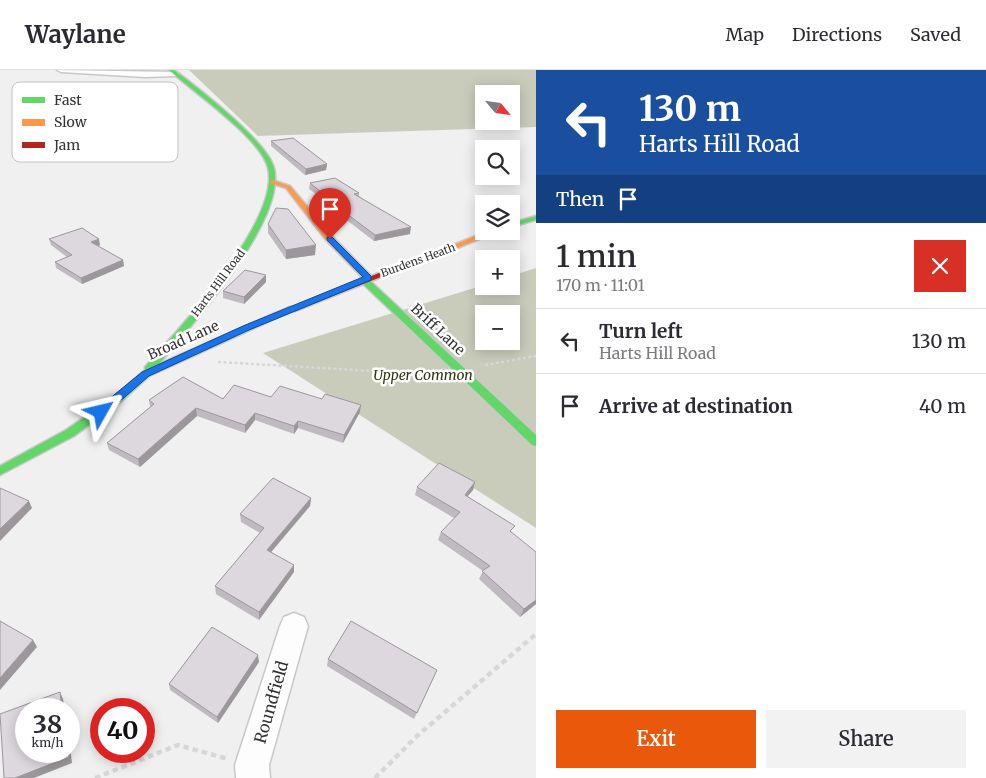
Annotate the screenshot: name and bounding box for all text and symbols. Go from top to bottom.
text: Waylane [25,19,126,50]
text: Map [726,23,764,46]
text: Directions [792,23,882,46]
text: Saved [910,23,961,46]
legend [12,82,178,162]
north arrow [475,85,520,130]
map controls [475,85,520,350]
text: 130 m [639,87,741,131]
icon: left [556,90,621,155]
text: Fast [54,91,82,109]
text: Slow [54,113,87,131]
text: Harts Hill Road [639,130,800,158]
text: Jam [53,136,80,154]
button: search [475,140,520,185]
icon: arrive [614,185,642,213]
text: Then [556,187,604,211]
pin [309,188,351,239]
icon: arrive [316,195,344,223]
button: layers [475,195,520,240]
text: 1 min [556,237,637,275]
street label: Burdens Heath [379,240,458,280]
button: close [914,240,966,292]
street label: Harts Hill Road [188,246,248,319]
button: + [475,250,520,295]
text: 170 m · 11:01 [556,275,645,295]
street label: Briff Lane [407,299,469,359]
button: − [475,305,520,350]
street label: Broad Lane [145,316,221,364]
text: Turn left [599,319,683,343]
icon: left [556,327,584,355]
text: 130 m [912,329,966,353]
text: Harts Hill Road [599,343,716,363]
park label: Upper Common [373,366,473,384]
position arrow [74,385,126,437]
icon: arrive [556,392,584,420]
text: Arrive at destination [599,394,793,418]
text: 40 m [919,394,966,418]
street label: Roundfield [250,658,292,746]
speed limit sign: 40 [90,698,155,763]
text: 38 [33,708,62,740]
button: Exit [556,710,756,768]
button: Share [766,710,966,768]
text: km/h [32,735,63,750]

